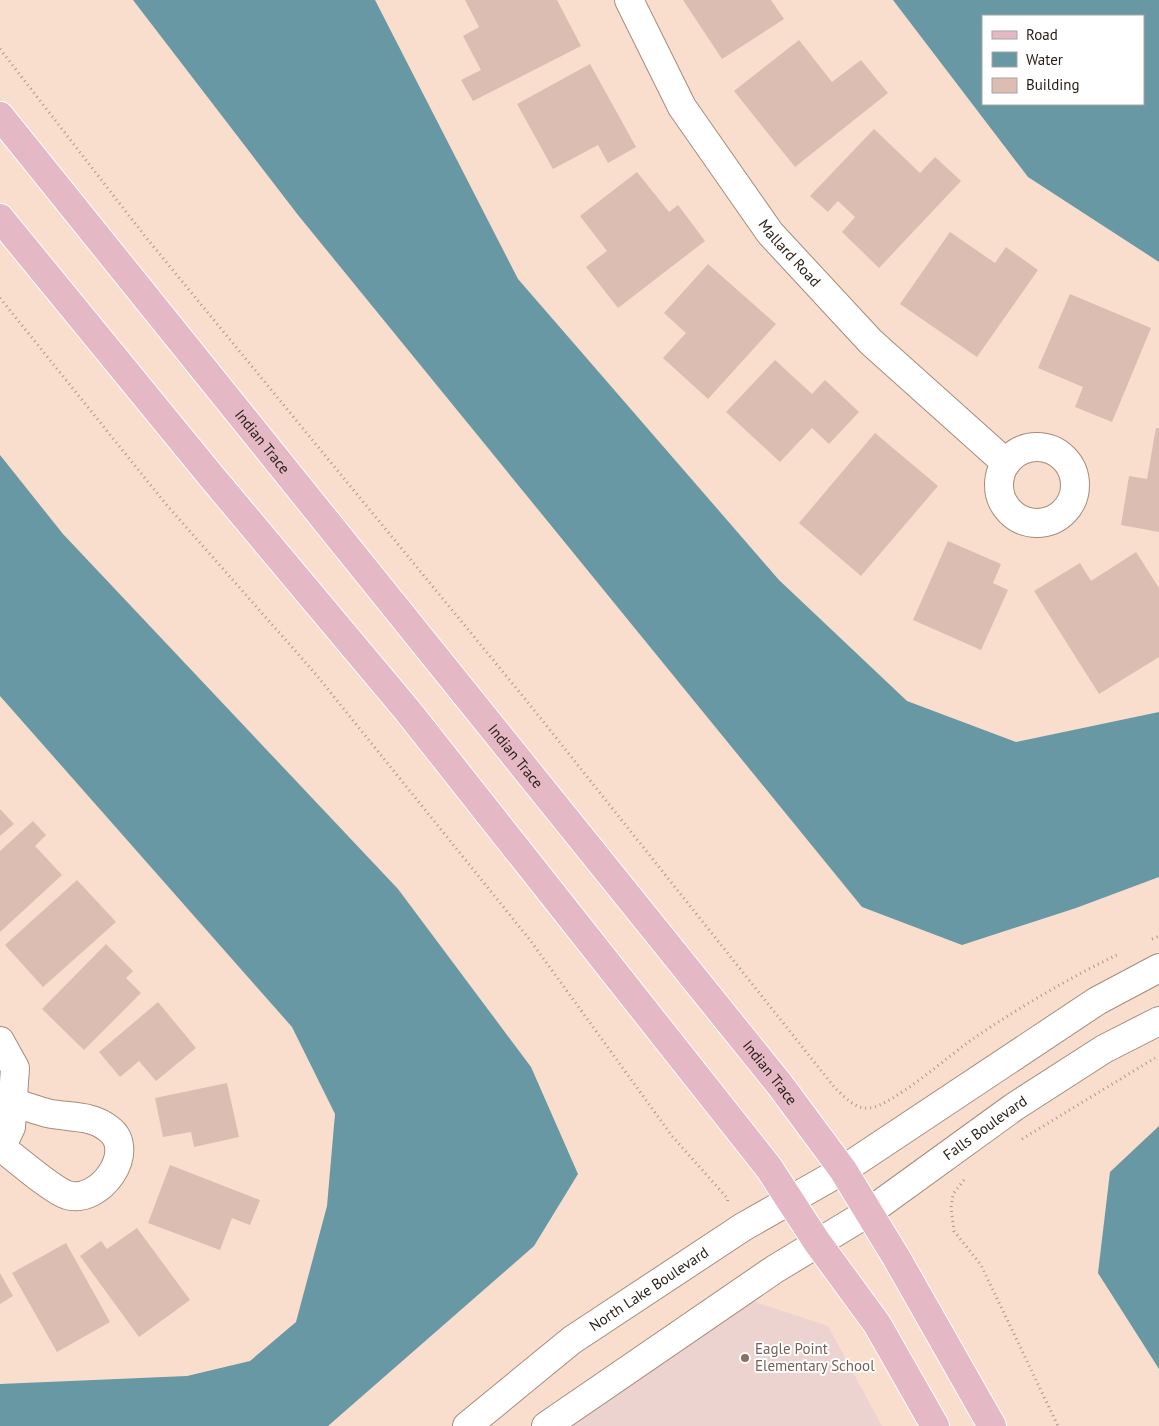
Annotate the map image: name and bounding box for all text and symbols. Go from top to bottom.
legend [982,15,1144,105]
text: Road [1026,25,1058,44]
text: Water [1026,50,1063,69]
text: Building [1026,75,1080,94]
street label: Mallard Road [754,215,825,291]
street label: Indian Trace [231,405,294,477]
street label: Indian Trace [484,720,547,792]
street label: Indian Trace [739,1036,802,1109]
street label: Falls Boulevard [939,1091,1030,1164]
street label: North Lake Boulevard [585,1242,712,1335]
place label: Eagle Point Elementary School [755,1339,875,1375]
marker: Eagle Point Elementary School [739,1352,751,1364]

